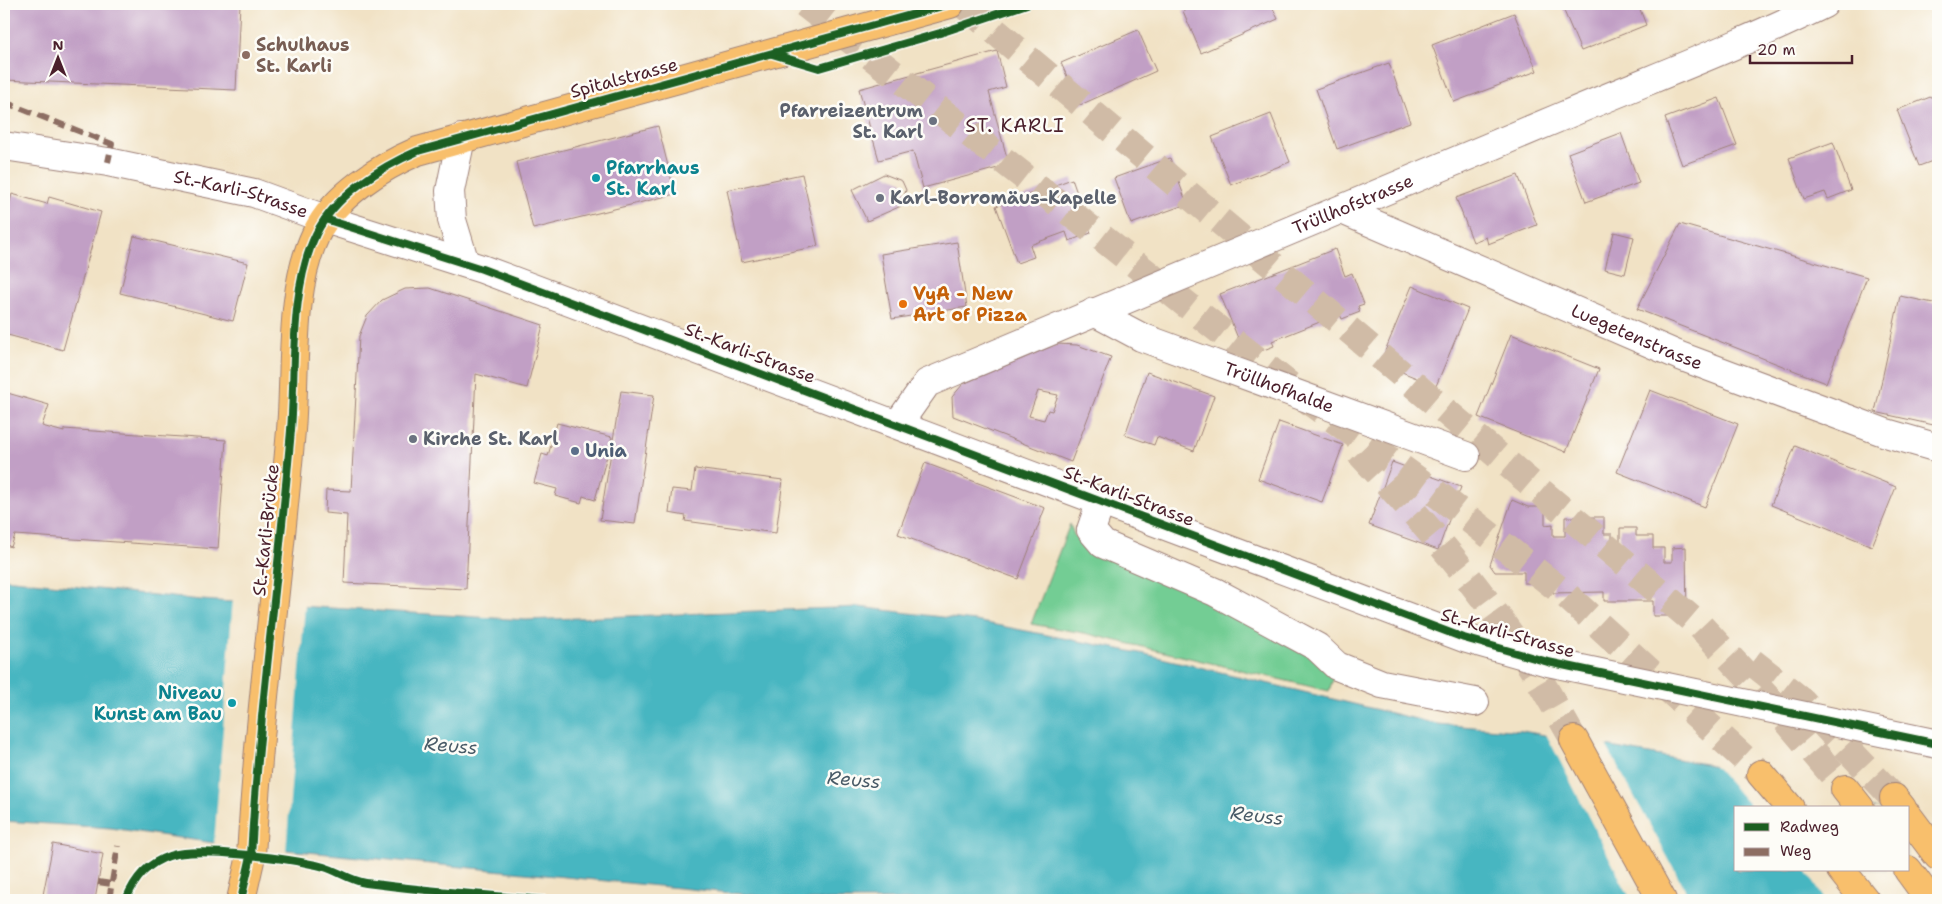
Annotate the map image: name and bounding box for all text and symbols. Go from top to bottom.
north arrow [32,32,82,82]
scale bar [1750,32,1852,64]
place label: Schulhaus St. Karli [256,33,350,78]
text: N [52,36,64,54]
text: 20 m [1757,40,1796,60]
marker: Schulhaus St. Karli [240,49,252,61]
street label: Spitalstrasse [568,52,680,104]
place label: Pfarreizentrum St. Karl [779,99,924,144]
district label: ST. KARLI [965,113,1065,138]
marker: Pfarreizentrum St. Karl [927,115,939,127]
place label: Pfarrhaus St. Karl [606,156,699,201]
street label: St.-Karli-Strasse [172,164,311,224]
street label: Trüllhofstrasse [1289,169,1417,240]
marker: Pfarrhaus St. Karl [590,172,602,184]
place label: Karl-Borromäus-Kapelle [890,186,1117,210]
marker: Karl-Borromäus-Kapelle [874,192,886,204]
place label: VyA - New Art of Pizza [913,282,1028,327]
marker: VyA - New Art of Pizza [897,298,909,310]
street label: Luegetenstrasse [1567,298,1706,375]
street label: St.-Karli-Strasse [681,317,819,389]
street label: Trüllhofhalde [1220,356,1337,419]
place label: Kirche St. Karl [423,427,559,451]
marker: Kirche St. Karl [407,433,419,445]
place label: Unia [585,439,628,463]
marker: Unia [569,445,581,457]
street label: St.-Karli-Strasse [1060,460,1198,532]
street label: St.-Karli-Brücke [247,463,285,597]
street label: St.-Karli-Strasse [1438,602,1578,664]
place label: Niveau Kunst am Bau [94,681,222,726]
marker: Niveau Kunst am Bau [226,697,238,709]
water label: Reuss [423,731,479,760]
water label: Reuss [826,765,882,794]
water label: Reuss [1229,800,1285,831]
legend [1734,806,1910,872]
text: Radweg [1780,817,1839,837]
text: Weg [1780,841,1811,861]

